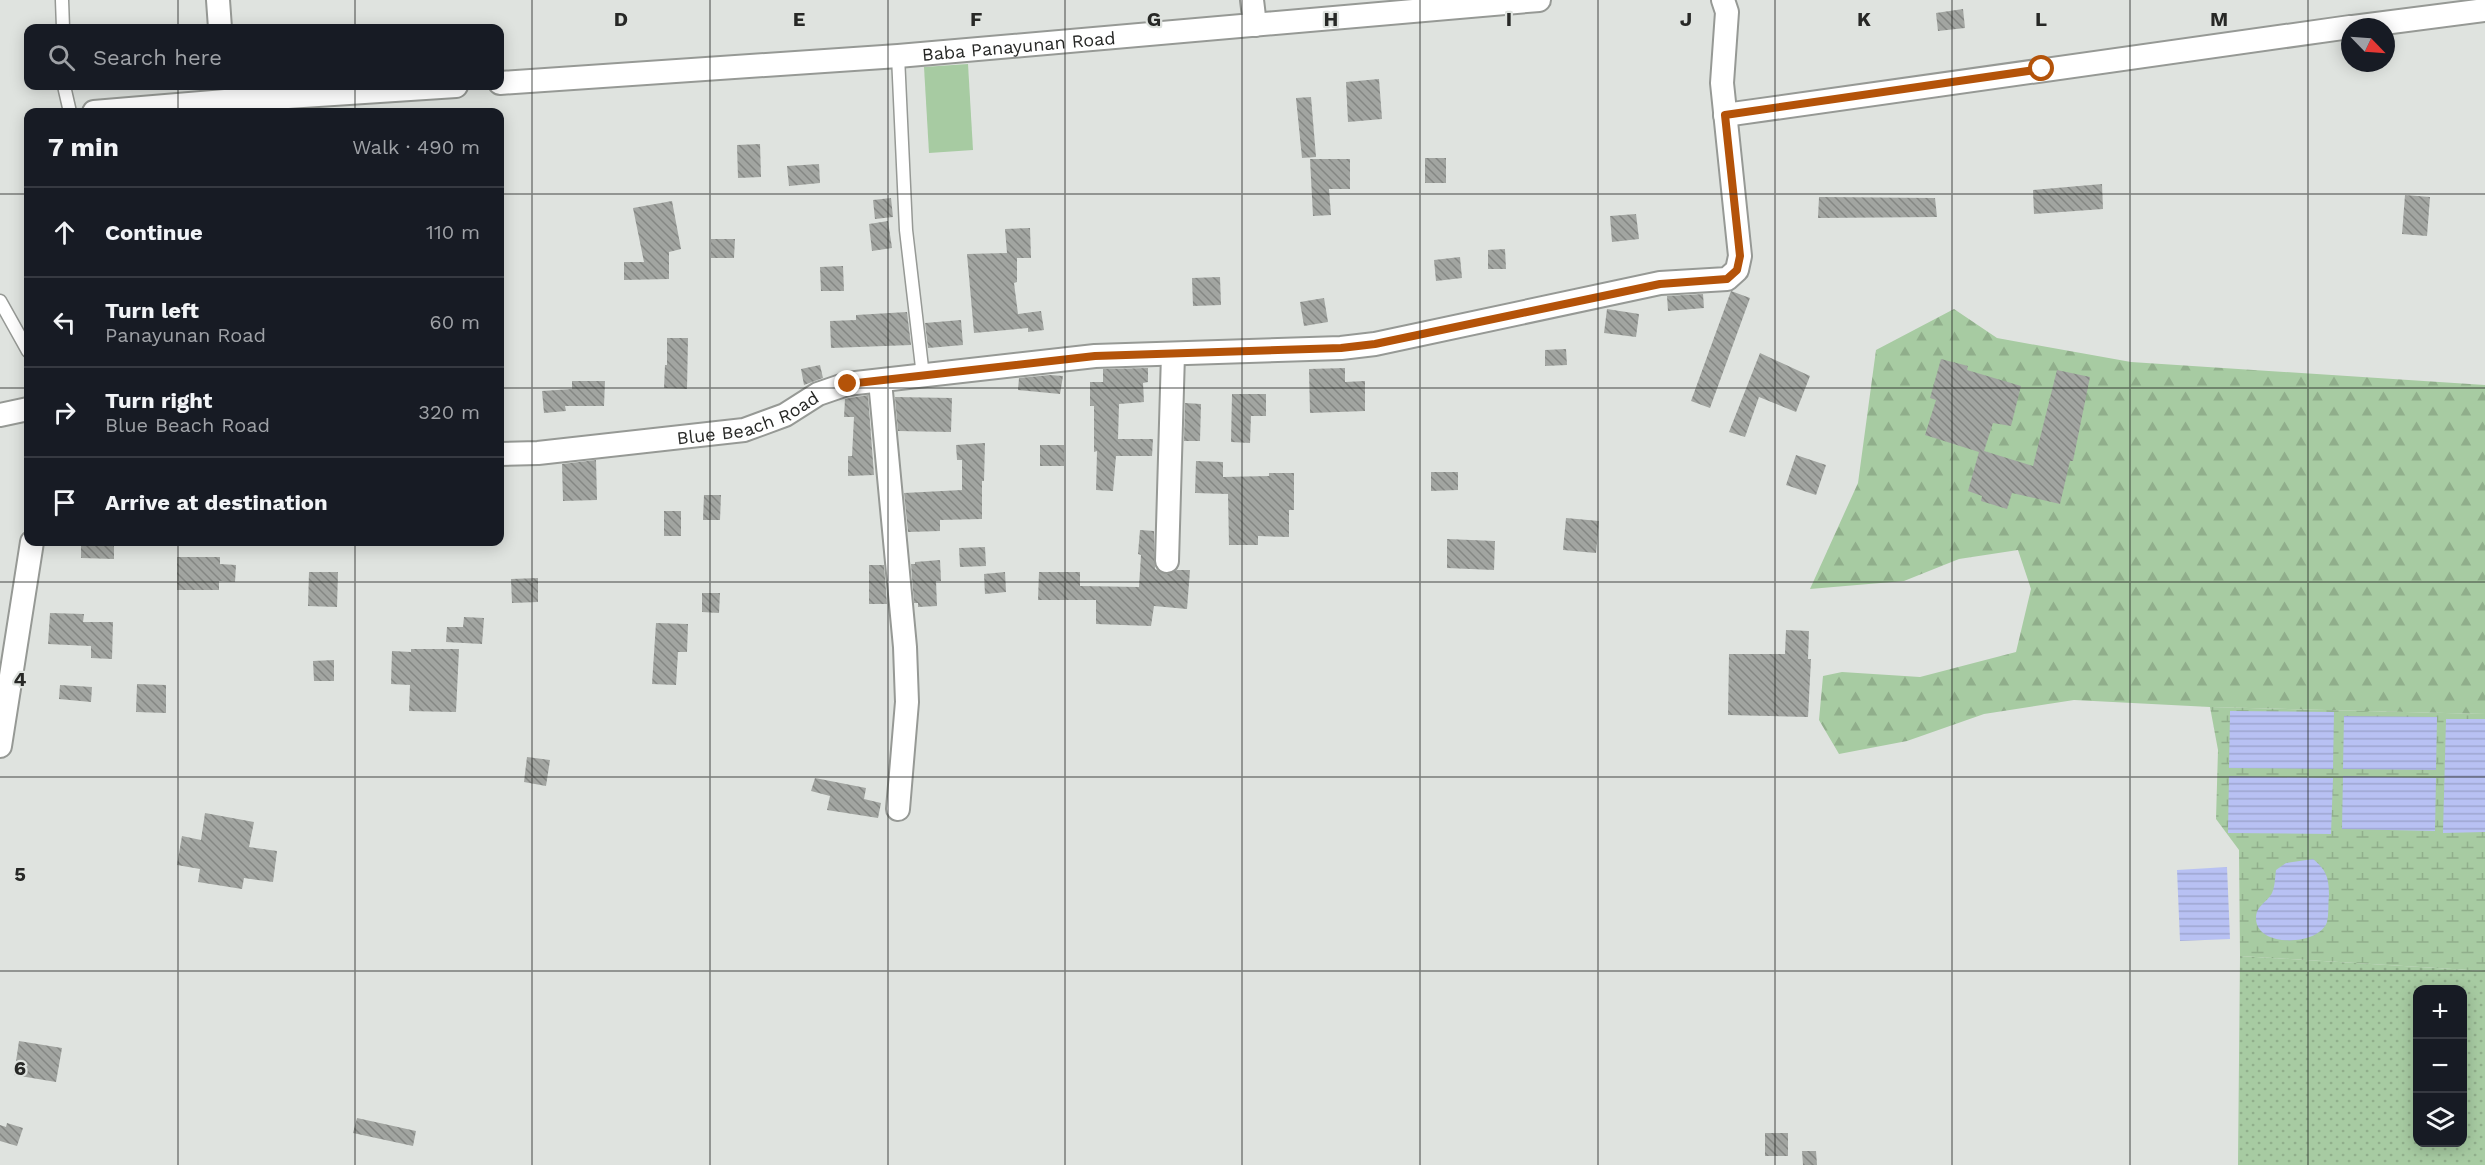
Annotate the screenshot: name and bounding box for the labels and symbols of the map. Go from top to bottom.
text: D [614,7,628,31]
text: E [793,7,805,31]
text: F [970,7,982,31]
text: G [1147,7,1161,31]
text: H [1324,7,1338,31]
text: I [1506,7,1512,31]
text: J [1680,7,1692,31]
text: K [1857,7,1871,31]
text: L [2035,7,2047,31]
text: M [2210,7,2228,31]
north arrow [2341,18,2395,72]
street label: Baba Panayunan Road [921,27,1116,64]
route start [2028,55,2054,81]
route end [834,370,860,396]
street label: Blue Beach Road [676,386,822,448]
text: 4 [14,667,27,691]
text: 5 [14,862,26,886]
text: 6 [14,1056,26,1080]

